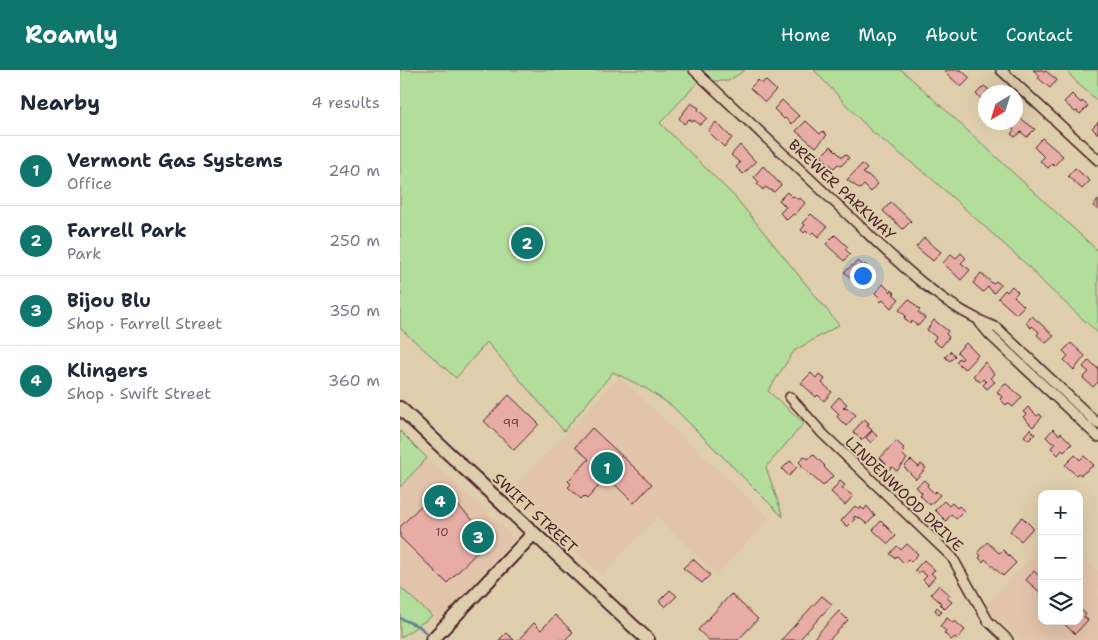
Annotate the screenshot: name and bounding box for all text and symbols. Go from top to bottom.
text: Roamly [25,19,118,51]
text: Home [781,23,830,47]
text: Map [858,23,897,47]
text: About [925,23,978,47]
text: Contact [1006,23,1073,47]
north arrow [978,85,1023,130]
text: Nearby [20,89,100,117]
text: 4 results [311,92,380,113]
street label: BREWER PARKWAY [784,135,900,245]
text: Vermont Gas Systems [67,148,283,173]
text: 1 [32,160,40,181]
text: 240 m [328,160,380,181]
text: Office [67,173,112,194]
text: Farrell Park [67,218,187,243]
pin: 2 [511,224,543,262]
text: 2 [30,230,42,251]
text: 250 m [329,230,380,251]
text: Park [67,243,101,264]
your location [850,263,876,289]
text: Bijou Blu [67,288,151,313]
text: 3 [30,300,42,321]
text: 350 m [329,300,380,321]
text: Shop · Farrell Street [67,313,222,334]
text: Klingers [67,358,148,383]
text: 4 [30,370,42,391]
text: 360 m [328,370,380,391]
text: Shop · Swift Street [67,383,211,404]
house number: 99 [503,415,519,431]
street label: LINDENWOOD DRIVE [841,432,967,556]
pin: 1 [591,449,623,487]
street label: SWIFT STREET [488,469,582,557]
pin: 4 [424,482,456,520]
map controls [1038,490,1083,625]
button: + [1038,490,1083,535]
pin: 3 [462,518,494,556]
house number: 10 [435,524,449,540]
button: − [1038,535,1083,580]
button: layers [1038,580,1083,625]

